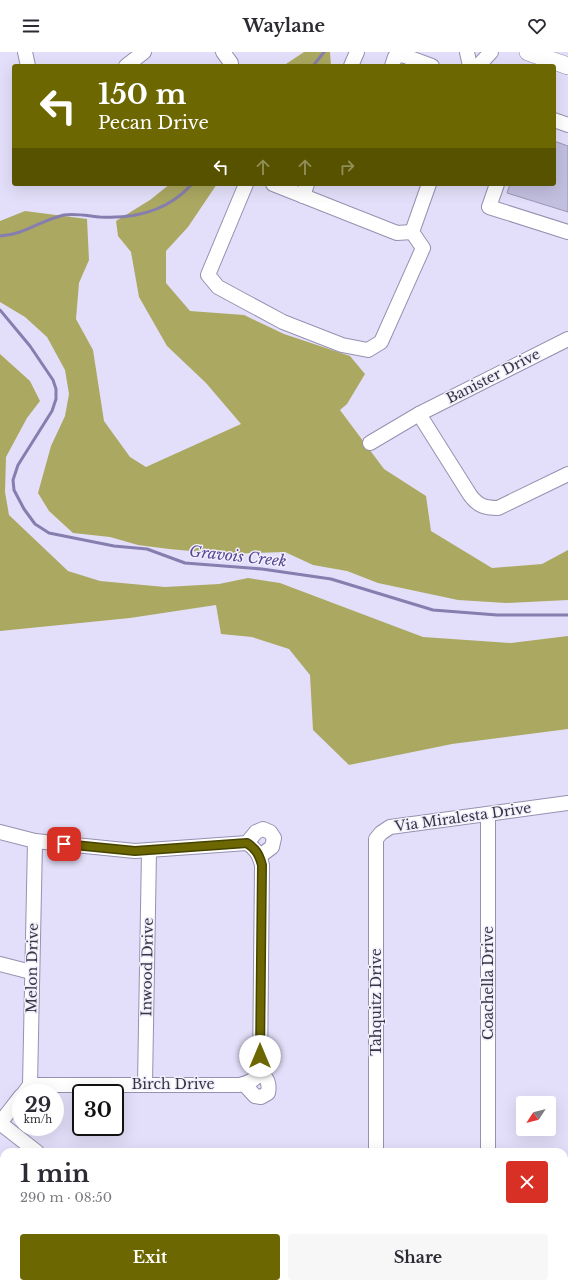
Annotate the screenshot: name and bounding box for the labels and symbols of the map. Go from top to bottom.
street label: Banister Drive [443,345,543,407]
water label: Gravois Creek [188,541,288,571]
street label: Via Miralesta Drive [393,799,532,836]
pin [47,827,81,861]
street label: Inwood Drive [137,918,157,1016]
street label: Melon Drive [22,923,42,1013]
street label: Coachella Drive [479,926,497,1040]
street label: Tahquitz Drive [367,948,385,1056]
position arrow [239,1035,281,1077]
street label: Birch Drive [131,1075,215,1093]
speed limit sign: 30 [72,1084,124,1136]
north arrow [516,1096,556,1136]

